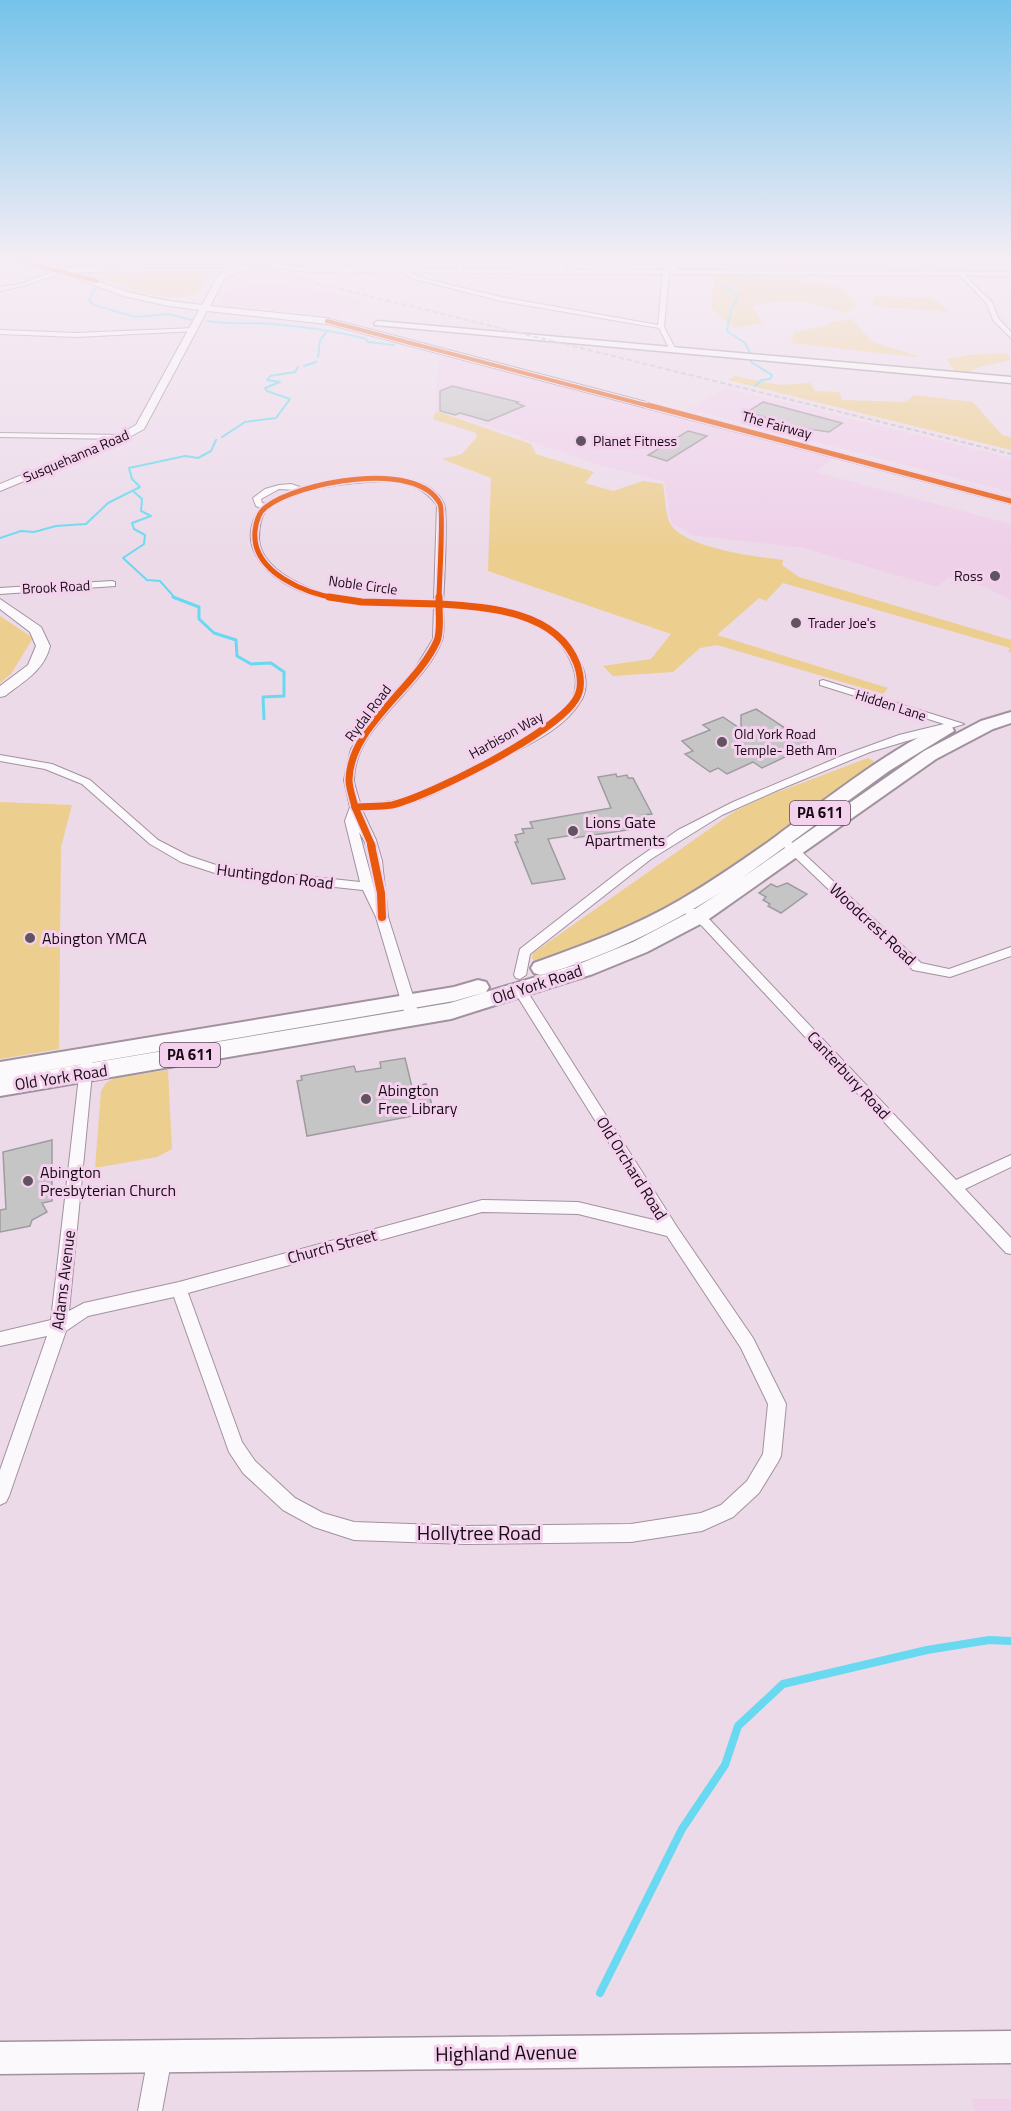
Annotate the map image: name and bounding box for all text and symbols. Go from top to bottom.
street label: The Fairway [740,405,814,444]
street label: Susquehanna Road [20,424,132,487]
place label: Planet Fitness [593,430,677,451]
marker: Planet Fitness [574,434,588,448]
place label: Ross [954,565,983,586]
street label: Noble Circle [327,569,399,600]
marker: Ross [988,569,1002,583]
street label: Brook Road [21,574,91,599]
place label: Trader Joe's [808,612,876,633]
marker: Trader Joe's [789,616,803,630]
street label: Rydal Road [339,680,396,745]
street label: Hidden Lane [853,683,929,726]
street label: Harbison Way [465,705,547,764]
place label: Old York Road Temple- Beth Am [734,723,837,760]
marker: Old York Road Temple- Beth Am [715,735,729,749]
road number: PA 611 [790,801,850,825]
place label: Lions Gate Apartments [585,810,665,852]
marker: Lions Gate Apartments [566,824,580,838]
street label: Huntingdon Road [215,857,335,895]
street label: Woodcrest Road [824,877,922,971]
place label: Abington YMCA [42,926,147,950]
marker: Abington YMCA [23,931,37,945]
street label: Old York Road [489,958,585,1010]
street label: Canterbury Road [802,1026,896,1124]
road number: PA 611 [160,1043,220,1067]
street label: Old York Road [13,1058,109,1096]
place label: Abington Free Library [378,1078,458,1120]
marker: Abington Free Library [359,1092,373,1106]
street label: Old Orchard Road [591,1112,673,1224]
place label: Abington Presbyterian Church [40,1160,176,1202]
marker: Abington Presbyterian Church [21,1174,35,1188]
street label: Church Street [285,1222,380,1269]
street label: Adams Avenue [45,1229,81,1331]
street label: Hollytree Road [417,1517,541,1548]
street label: Highland Avenue [435,2036,577,2069]

